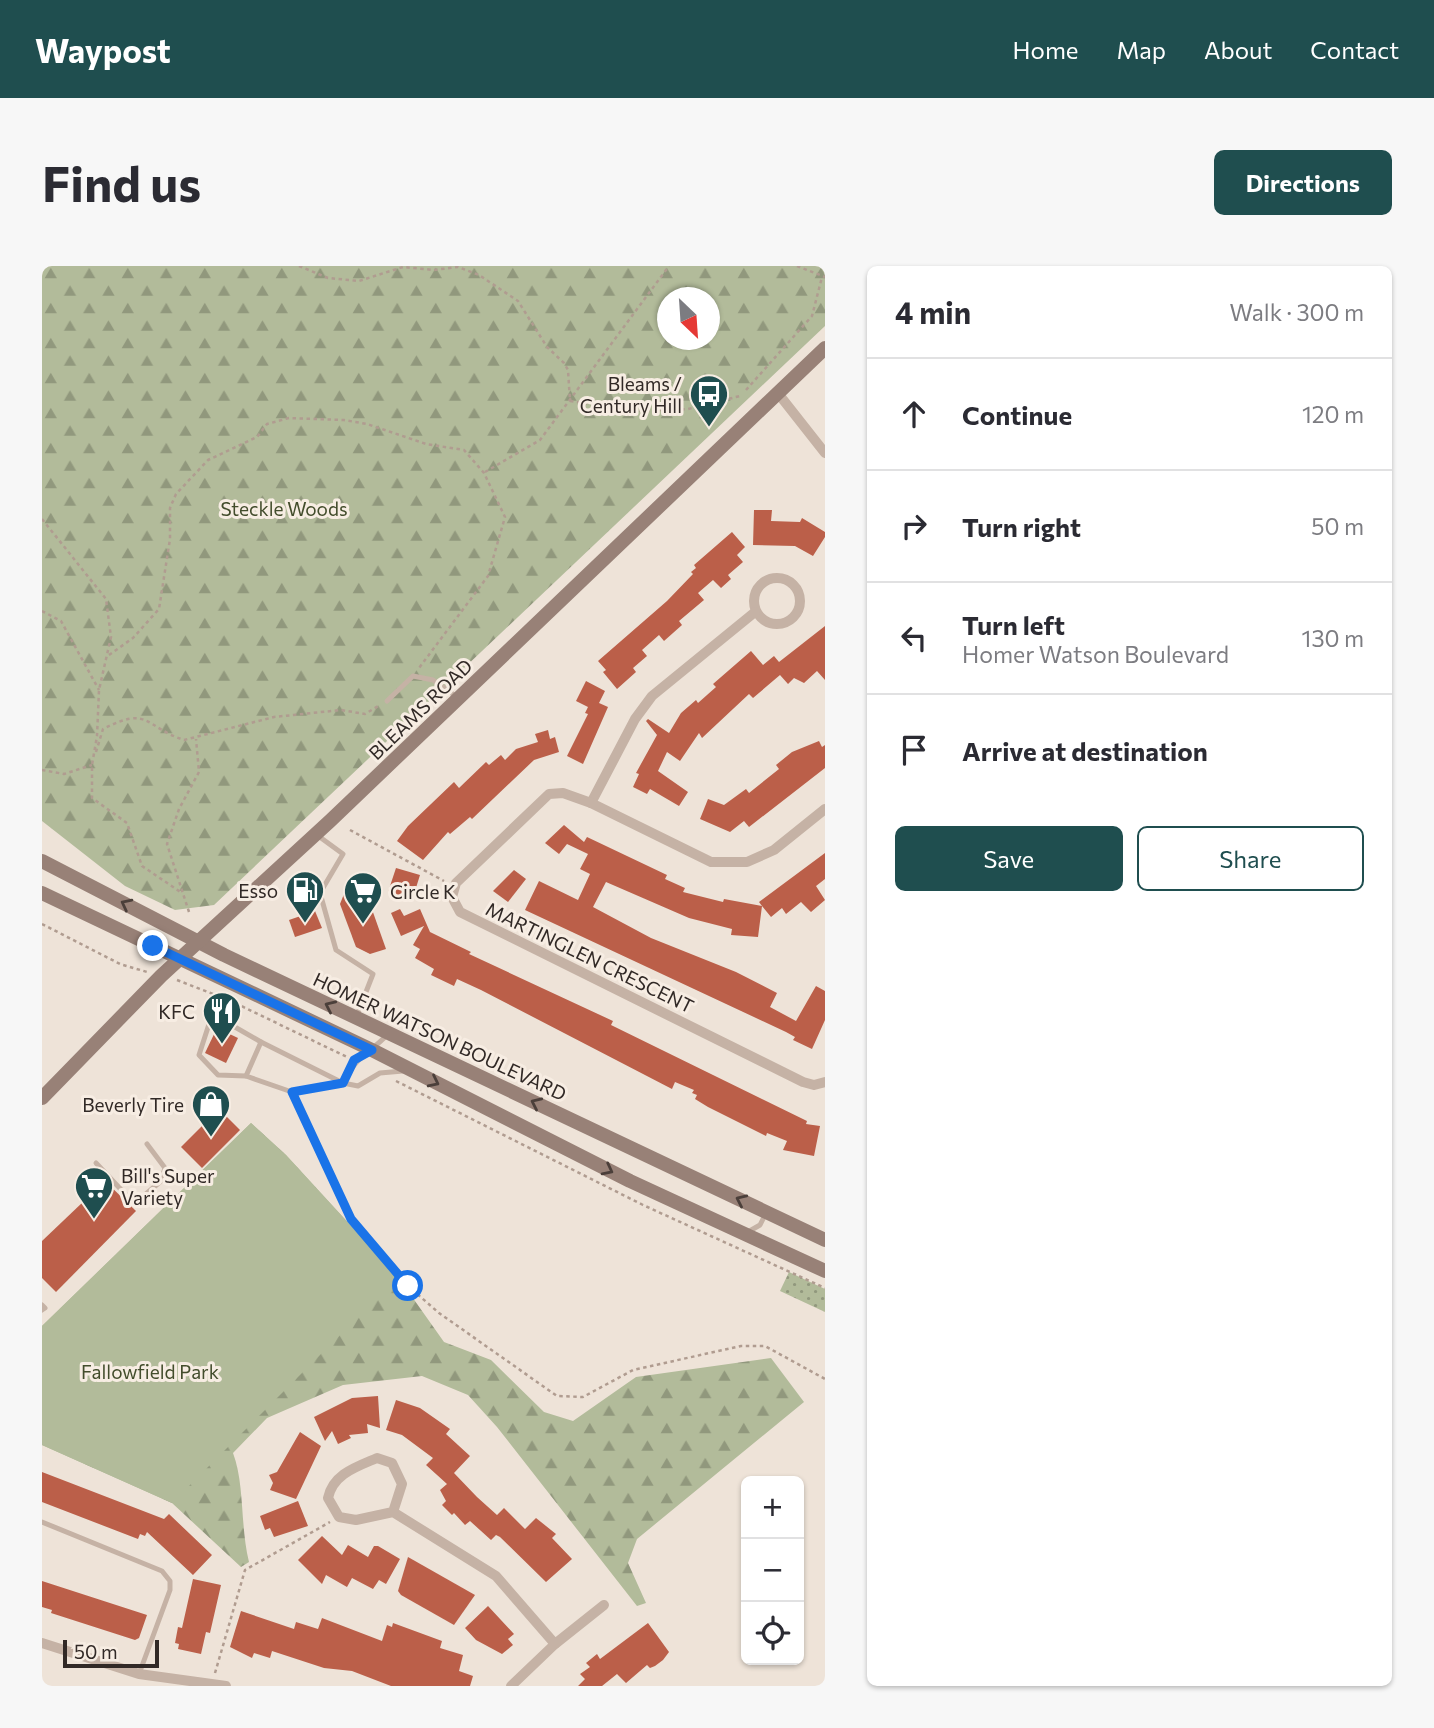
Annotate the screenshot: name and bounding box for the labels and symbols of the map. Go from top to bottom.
north arrow [657,287,720,350]
place label: Bleams / Century Hill [580,372,682,417]
bus stop icon: Bleams / Century Hill [688,373,730,428]
park label: Steckle Woods [220,497,348,520]
street label: BLEAMS ROAD [363,654,477,764]
fuel station icon: Esso [284,869,326,924]
supermarket icon: Circle K [342,870,384,925]
place label: Esso [238,879,278,902]
place label: Circle K [390,880,456,903]
street label: MARTINGLEN CRESCENT [482,897,698,1017]
one-way arrow [121,899,133,913]
route end [137,930,168,961]
street label: HOMER WATSON BOULEVARD [310,967,570,1105]
restaurant icon: KFC [201,990,243,1045]
place label: KFC [158,1000,195,1023]
one-way arrow [325,1000,337,1014]
one-way arrow [427,1074,439,1088]
shop icon: Beverly Tire [190,1083,232,1138]
place label: Beverly Tire [82,1093,184,1116]
one-way arrow [530,1097,543,1111]
one-way arrow [601,1161,613,1175]
place label: Bill's Super Variety [121,1164,215,1209]
supermarket icon: Bill's Super Variety [73,1165,115,1220]
one-way arrow [736,1194,749,1208]
route start [392,1270,423,1301]
park label: Fallowfield Park [81,1360,219,1383]
scale bar [63,1637,159,1669]

